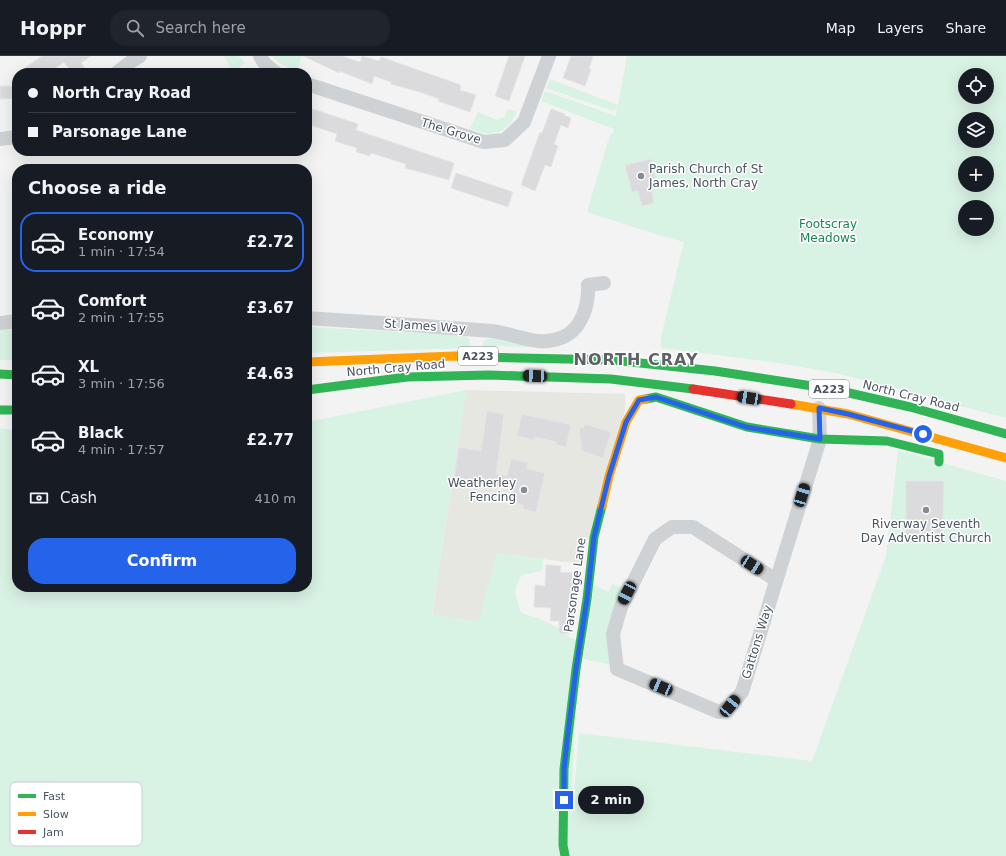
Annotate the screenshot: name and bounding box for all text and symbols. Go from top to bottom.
search box [110,10,390,46]
text: Hoppr [20,17,86,39]
icon: search [124,17,146,39]
text: Search here [156,19,246,37]
text: Map [826,20,855,36]
text: Layers [877,20,924,36]
text: Share [946,20,986,36]
map controls [958,68,994,236]
button: locate [958,68,994,104]
text: North Cray Road [52,84,191,102]
button: layers [958,112,994,148]
street label: The Grove [418,115,483,147]
text: Parsonage Lane [52,123,187,141]
button: + [958,156,994,192]
place label: Parish Church of St James, North Cray [648,162,763,190]
marker: Parish Church of St James, North Cray [636,171,646,181]
text: Choose a ride [28,177,167,198]
button: − [958,200,994,236]
park label: Footscray Meadows [799,217,857,245]
icon: car [30,224,66,260]
text: Economy [78,226,154,244]
text: £2.72 [247,233,294,251]
text: 1 min · 17:54 [78,244,165,259]
icon: car [30,290,66,326]
text: Comfort [78,292,146,310]
text: £3.67 [247,299,294,317]
text: 2 min · 17:55 [78,310,165,325]
street label: St James Way [384,316,466,336]
road number: A223 [458,347,498,365]
district label: NORTH CRAY [574,350,698,369]
icon: car [30,356,66,392]
street label: North Cray Road [346,357,446,379]
text: XL [78,358,99,376]
text: £4.63 [247,365,294,383]
car [523,370,547,382]
text: 3 min · 17:56 [78,376,165,391]
street label: North Cray Road [861,377,961,415]
road number: A223 [809,380,849,398]
car [736,390,762,406]
icon: car [30,422,66,458]
text: Black [78,424,124,442]
route start [914,425,932,443]
text: £2.77 [247,431,294,449]
text: 4 min · 17:57 [78,442,165,457]
place label: Weatherley Fencing [448,476,516,504]
car [793,482,811,508]
marker: Weatherley Fencing [519,485,529,495]
icon: cash [28,487,50,509]
text: Cash [60,489,97,507]
text: 410 m [254,491,296,506]
marker: Riverway Seventh Day Adventist Church [921,505,931,515]
place label: Riverway Seventh Day Adventist Church [861,517,991,545]
street label: Parsonage Lane [561,537,589,633]
button: Confirm [28,538,296,584]
car [739,553,765,577]
car [616,580,638,606]
street label: Gattons Way [739,603,775,681]
car [648,677,674,697]
car [718,693,742,719]
legend [10,782,142,846]
callout: 2 min [578,786,644,814]
text: Fast [43,790,66,803]
route end [555,791,573,809]
text: 2 min [591,792,631,807]
text: Slow [43,808,69,821]
text: Jam [42,826,64,839]

